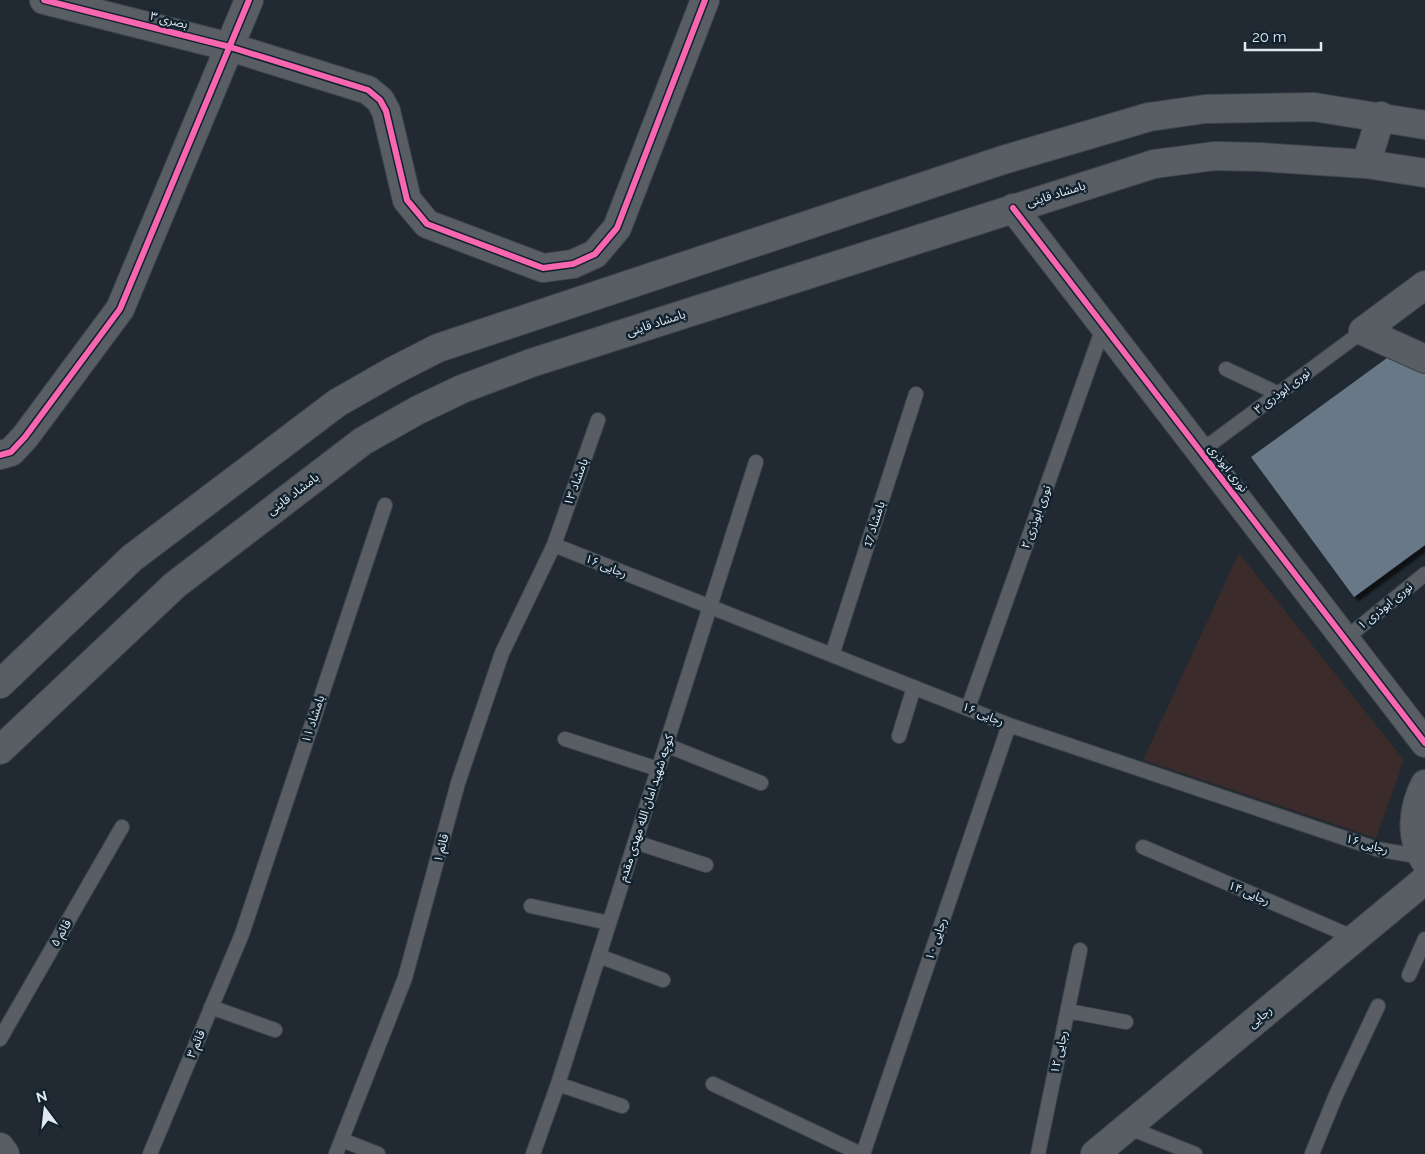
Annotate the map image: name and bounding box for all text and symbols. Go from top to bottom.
street label: بصری ۳ [149,9,189,31]
scale bar [1245,20,1321,52]
text: 20 m [1252,28,1287,46]
street label: بامشاد قاینی [1025,178,1087,210]
street label: بامشاد قاینی [625,307,687,339]
street label: نوری ابوذری ۳ [1251,365,1313,417]
street label: نوری ابوذری [1205,441,1251,495]
street label: بامشاد ۱۳ [561,456,591,508]
street label: بامشاد قاینی [264,470,322,518]
street label: نوری ابوذری ۲ [1018,483,1054,551]
street label: بامشاد 17 [860,499,888,549]
street label: رجایی ۱۶ [583,551,629,581]
street label: نوری ابوذری ۱ [1355,580,1415,632]
street label: بامشاد ۱۱ [299,693,327,745]
street label: رجایی ۱۶ [960,699,1006,729]
street label: کوچه شهید امان الله مهدی مقدم [616,732,679,884]
street label: رجایی ۱۶ [1344,831,1390,857]
street label: قائم ۱ [431,832,453,864]
street label: رجایی ۱۴ [1226,878,1272,908]
street label: رجایی ۱۰ [922,916,950,962]
street label: قائم ۵ [48,917,76,950]
street label: رجایی [1245,1003,1275,1031]
street label: قائم ۳ [184,1028,210,1061]
street label: رجایی ۱۲ [1048,1029,1070,1075]
north arrow [20,1084,70,1134]
text: N [34,1087,49,1106]

